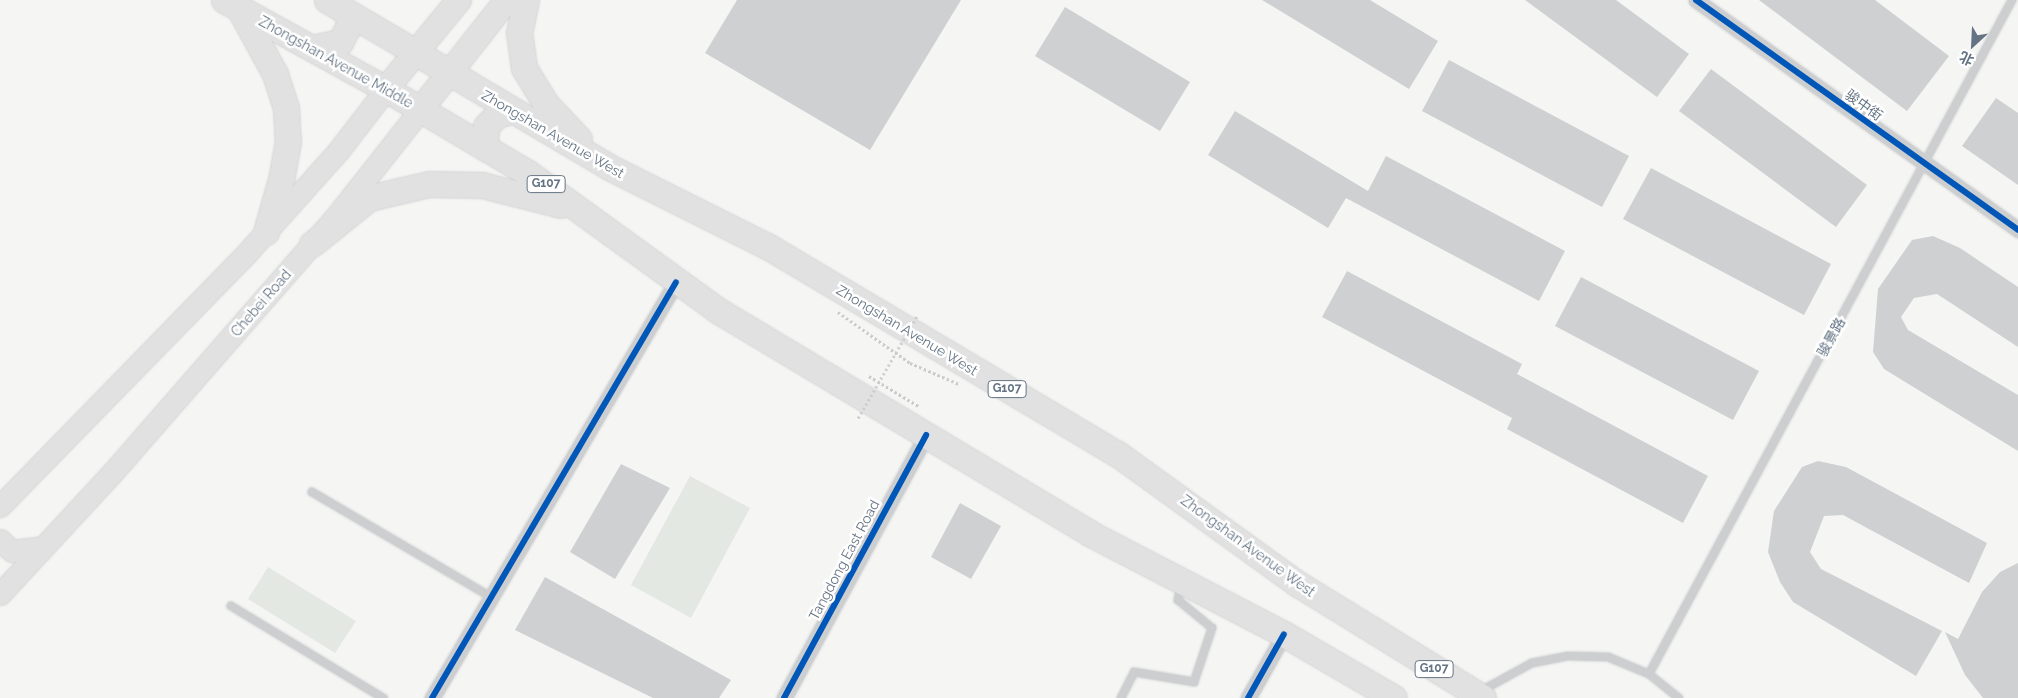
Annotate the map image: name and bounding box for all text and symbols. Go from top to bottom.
street label: Zhongshan Avenue Middle [256,13,416,111]
north arrow [1948,20,1998,70]
text: 北 [1957,48,1976,69]
street label: Zhongshan Avenue West [478,86,628,182]
street label: 骏中街 [1842,86,1886,124]
road number: G107 [526,174,566,193]
street label: Chebei Road [227,266,295,340]
street label: Zhongshan Avenue West [833,281,981,379]
street label: 骏景路 [1813,315,1849,359]
road number: G107 [987,379,1027,398]
street label: Zhongshan Avenue West [1177,491,1319,601]
street label: Tangdong East Road [805,497,883,623]
road number: G107 [1414,660,1454,679]

